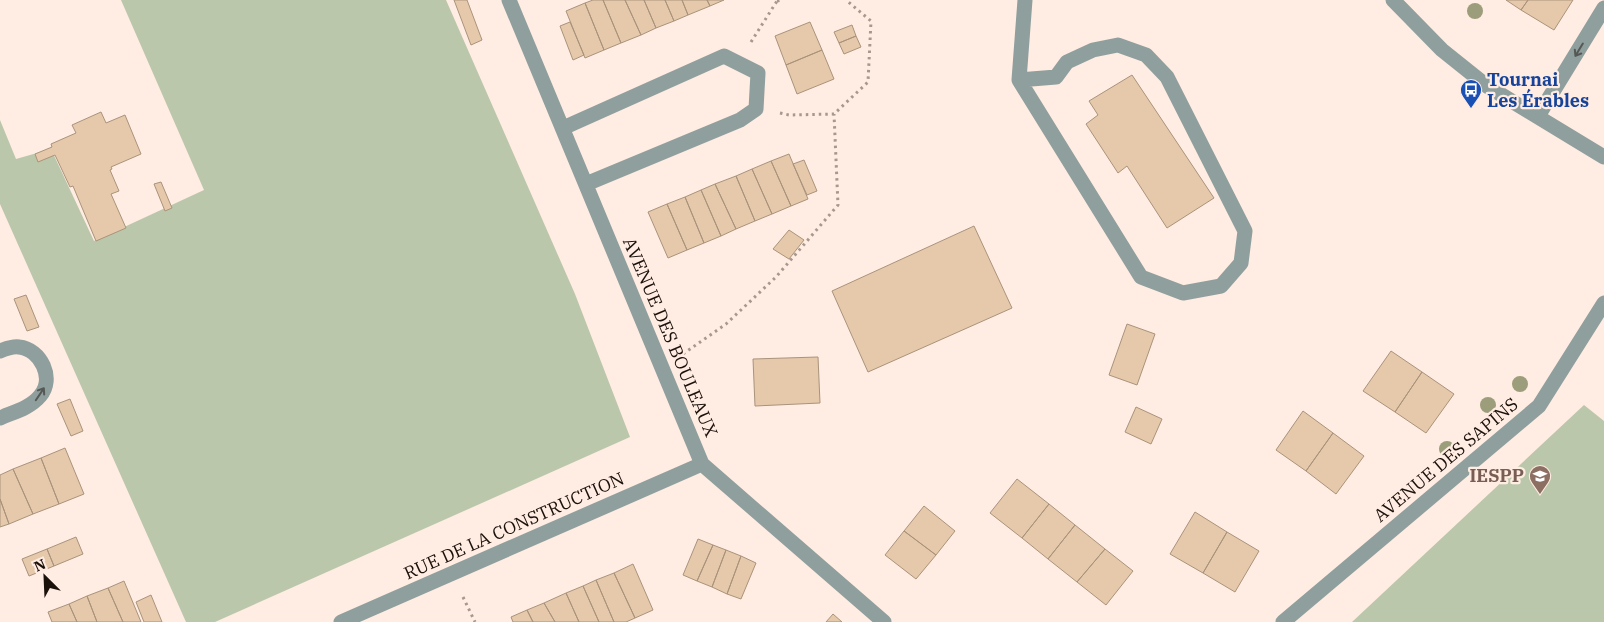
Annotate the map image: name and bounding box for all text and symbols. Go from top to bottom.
one-way arrow [1573,42,1583,56]
place label: Tournai Les Érables [1487,68,1589,112]
bus stop icon: Tournai Les Érables [1459,78,1483,109]
street label: AVENUE DES BOULEAUX [618,234,723,440]
one-way arrow [36,387,46,401]
street label: AVENUE DES SAPINS [1369,392,1523,527]
place label: IESPP [1469,464,1524,487]
school or university icon: IESPP [1528,464,1552,495]
street label: RUE DE LA CONSTRUCTION [400,466,628,585]
north arrow [20,552,70,602]
text: N [31,555,48,576]

